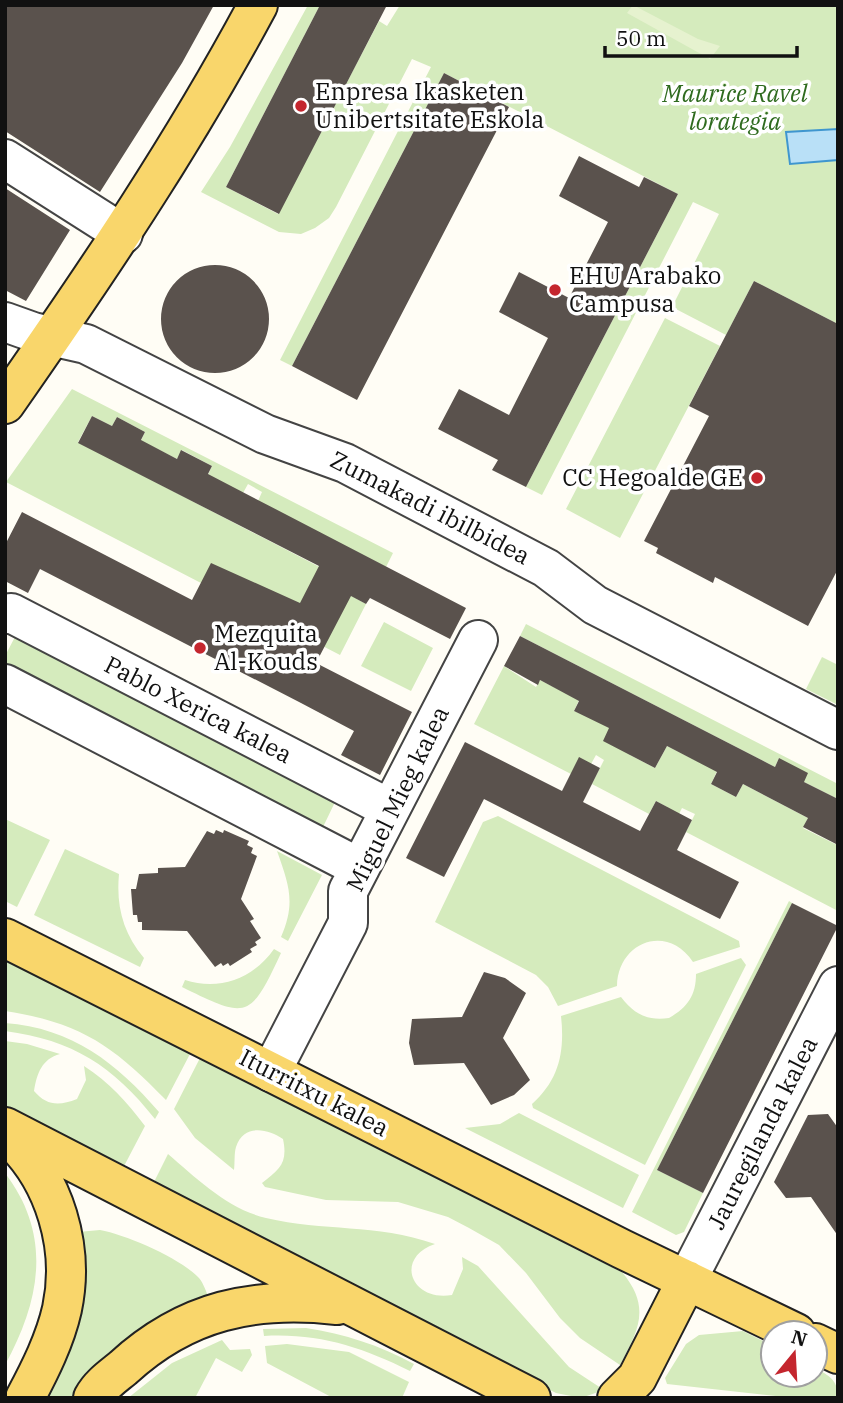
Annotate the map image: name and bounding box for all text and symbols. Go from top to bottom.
scale bar [605,14,798,58]
text: 50 m [616,24,666,52]
place label: Enpresa Ikasketen Unibertsitate Eskola [315,75,544,135]
park label: Maurice Ravel lorategia [662,77,809,137]
marker: Enpresa Ikasketen Unibertsitate Eskola [293,98,309,114]
place label: EHU Arabako Campusa [569,259,721,319]
marker: EHU Arabako Campusa [547,282,563,298]
street label: Zumakadi ibilbidea [325,443,536,571]
place label: CC Hegoalde GE [562,461,743,493]
marker: CC Hegoalde GE [749,470,765,486]
place label: Mezquita Al-Kouds [214,617,318,677]
marker: Mezquita Al-Kouds [192,640,208,656]
street label: Pablo Xerica kalea [99,648,298,770]
street label: Miguel Mieg kalea [338,701,456,897]
street label: Jauregilanda kalea [700,1031,825,1234]
street label: Iturritxu kalea [234,1041,394,1143]
north arrow [759,1319,829,1389]
text: N [788,1324,810,1352]

